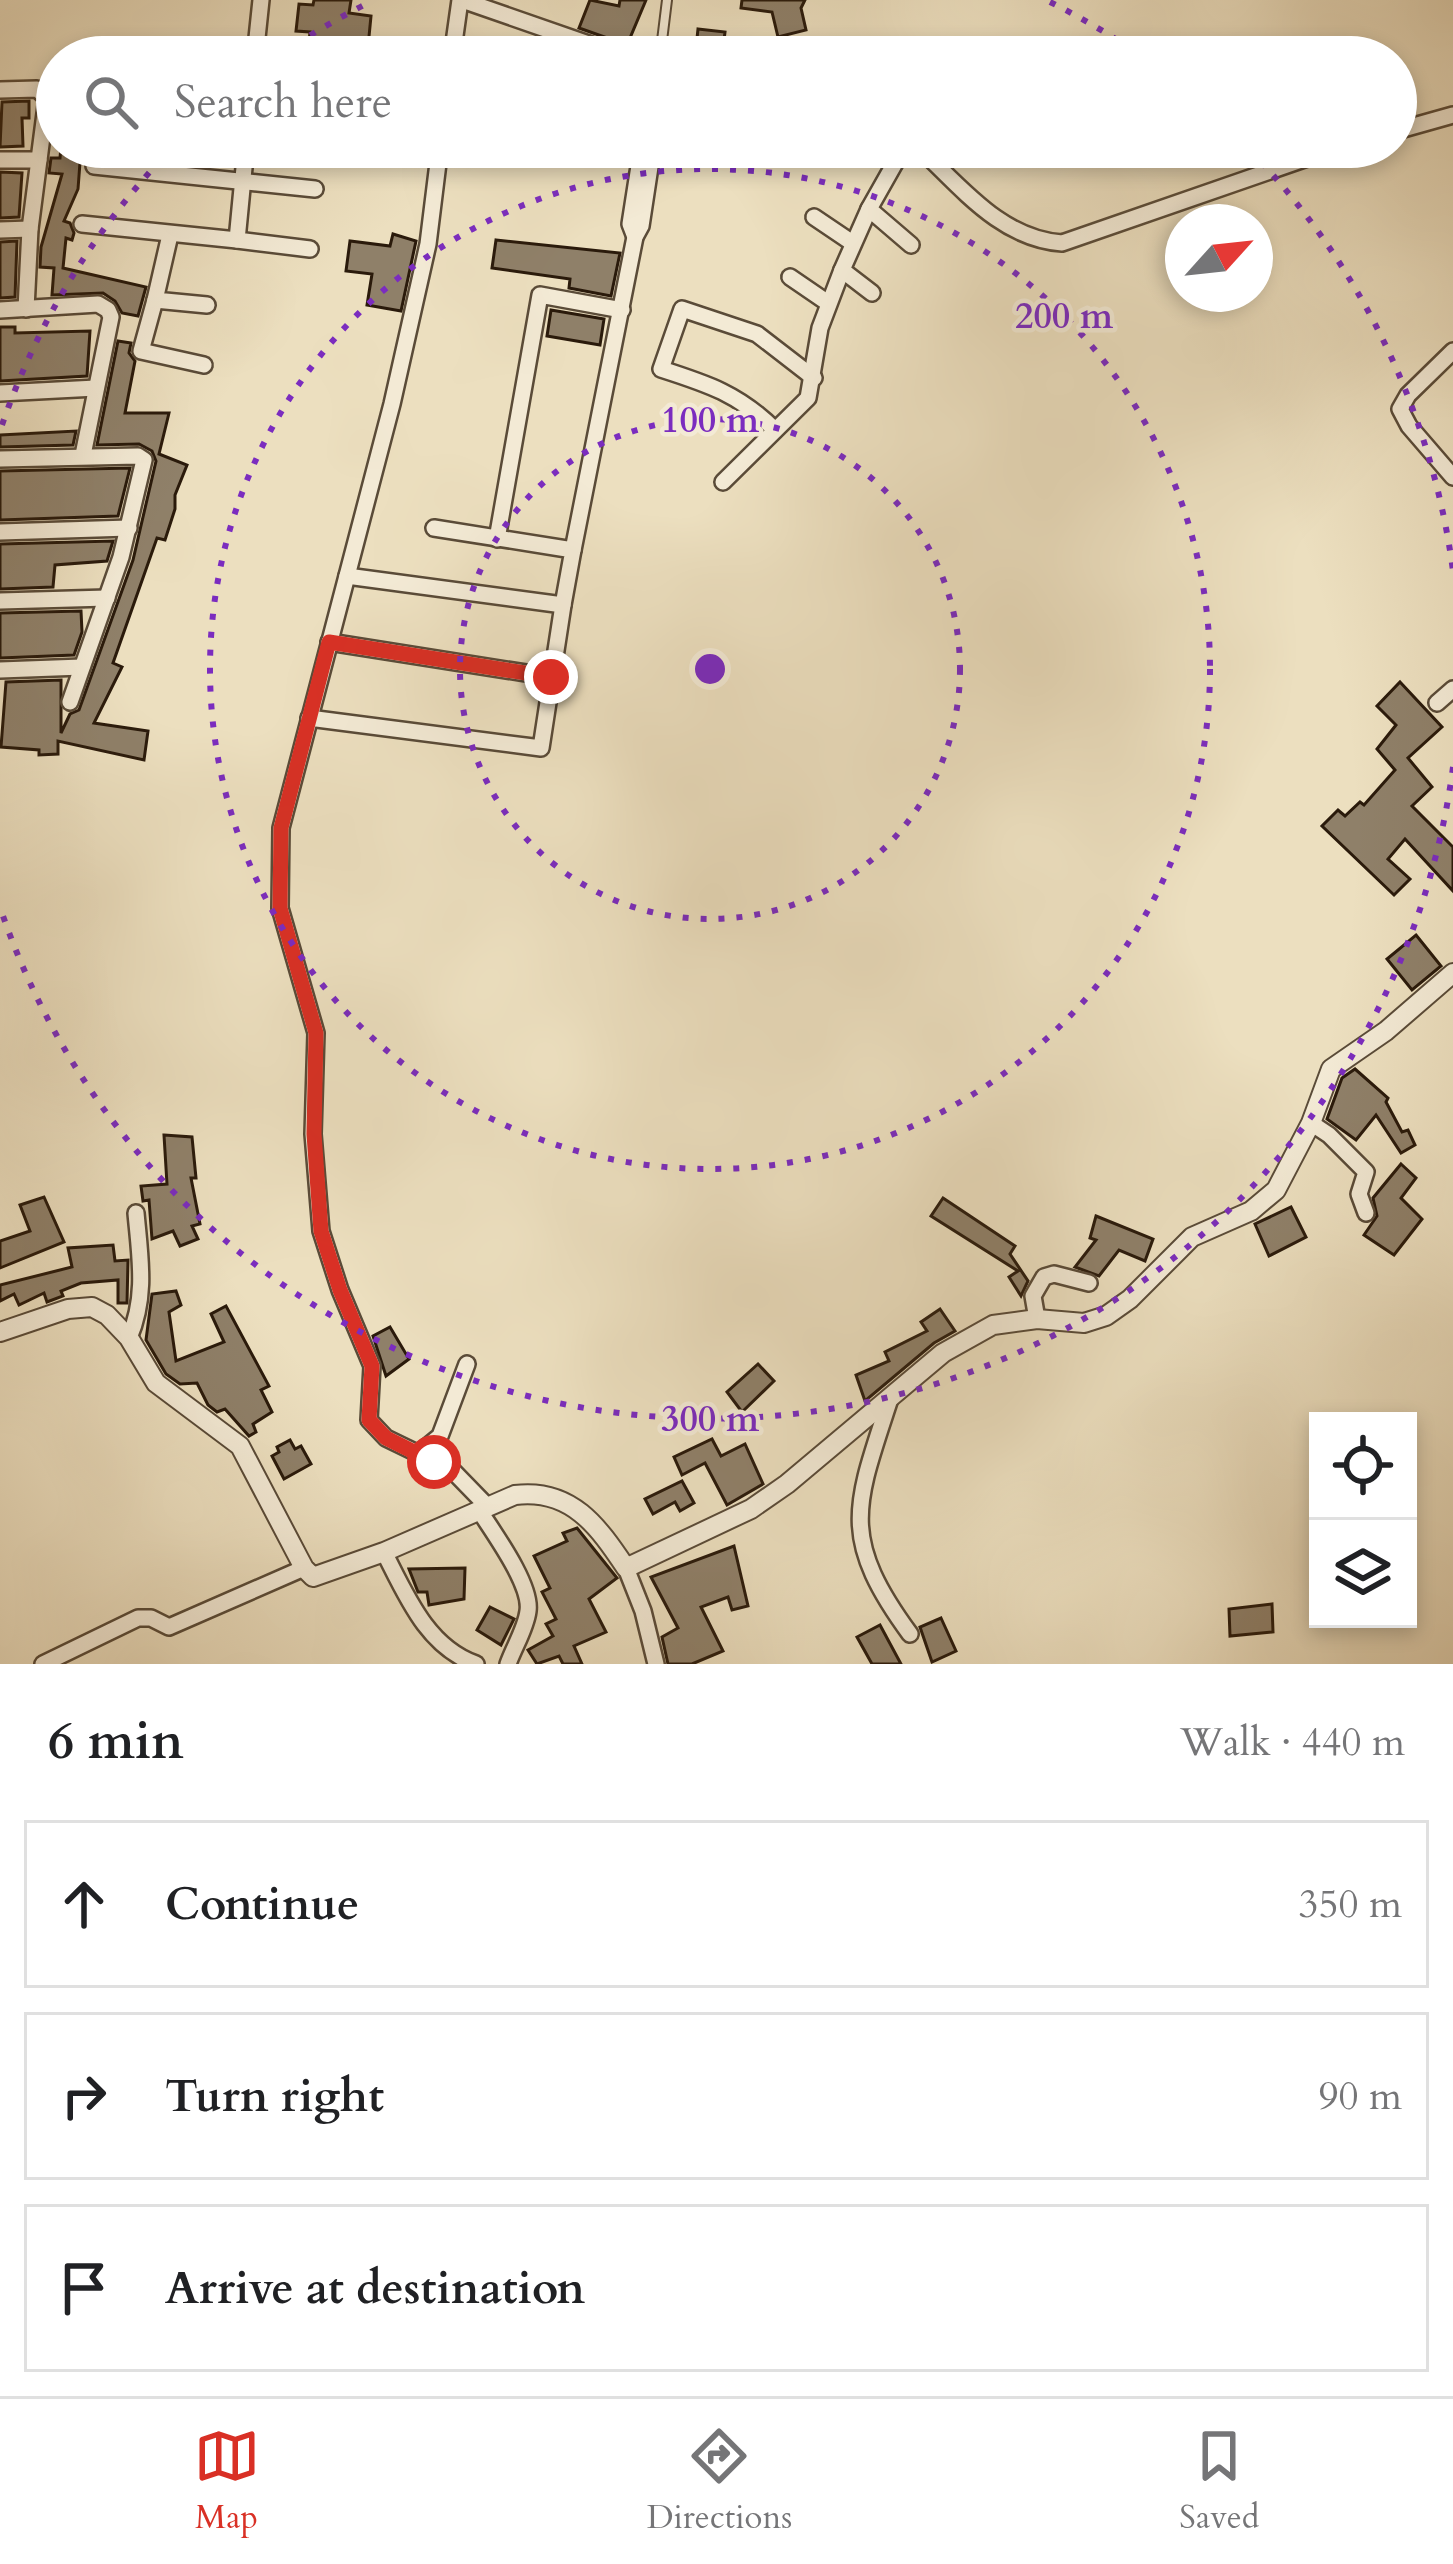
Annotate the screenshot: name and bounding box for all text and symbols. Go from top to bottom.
search box [36,36,1417,168]
icon: search [78,69,144,135]
text: Search here [174,72,392,133]
north arrow [1165,204,1273,312]
text: 200 m [1015,292,1114,341]
text: 100 m [661,396,760,445]
centre of rings [689,648,731,690]
route end [524,650,578,704]
text: 300 m [661,1395,760,1444]
map controls [1309,1412,1417,1628]
button: locate [1309,1412,1417,1520]
route start [407,1435,461,1489]
button: layers [1309,1520,1417,1628]
text: 6 min [48,1707,184,1777]
text: Walk · 440 m [1180,1716,1405,1769]
icon: ahead [51,1871,117,1937]
text: Continue [165,1874,359,1935]
text: 350 m [1299,1878,1402,1931]
icon: right [51,2063,117,2129]
text: Turn right [165,2066,384,2127]
text: 90 m [1319,2070,1402,2123]
icon: arrive [51,2255,117,2321]
text: Arrive at destination [165,2258,585,2319]
tab: Map [194,2423,260,2540]
tab: Directions [647,2423,792,2540]
tab: Saved [1179,2423,1259,2540]

